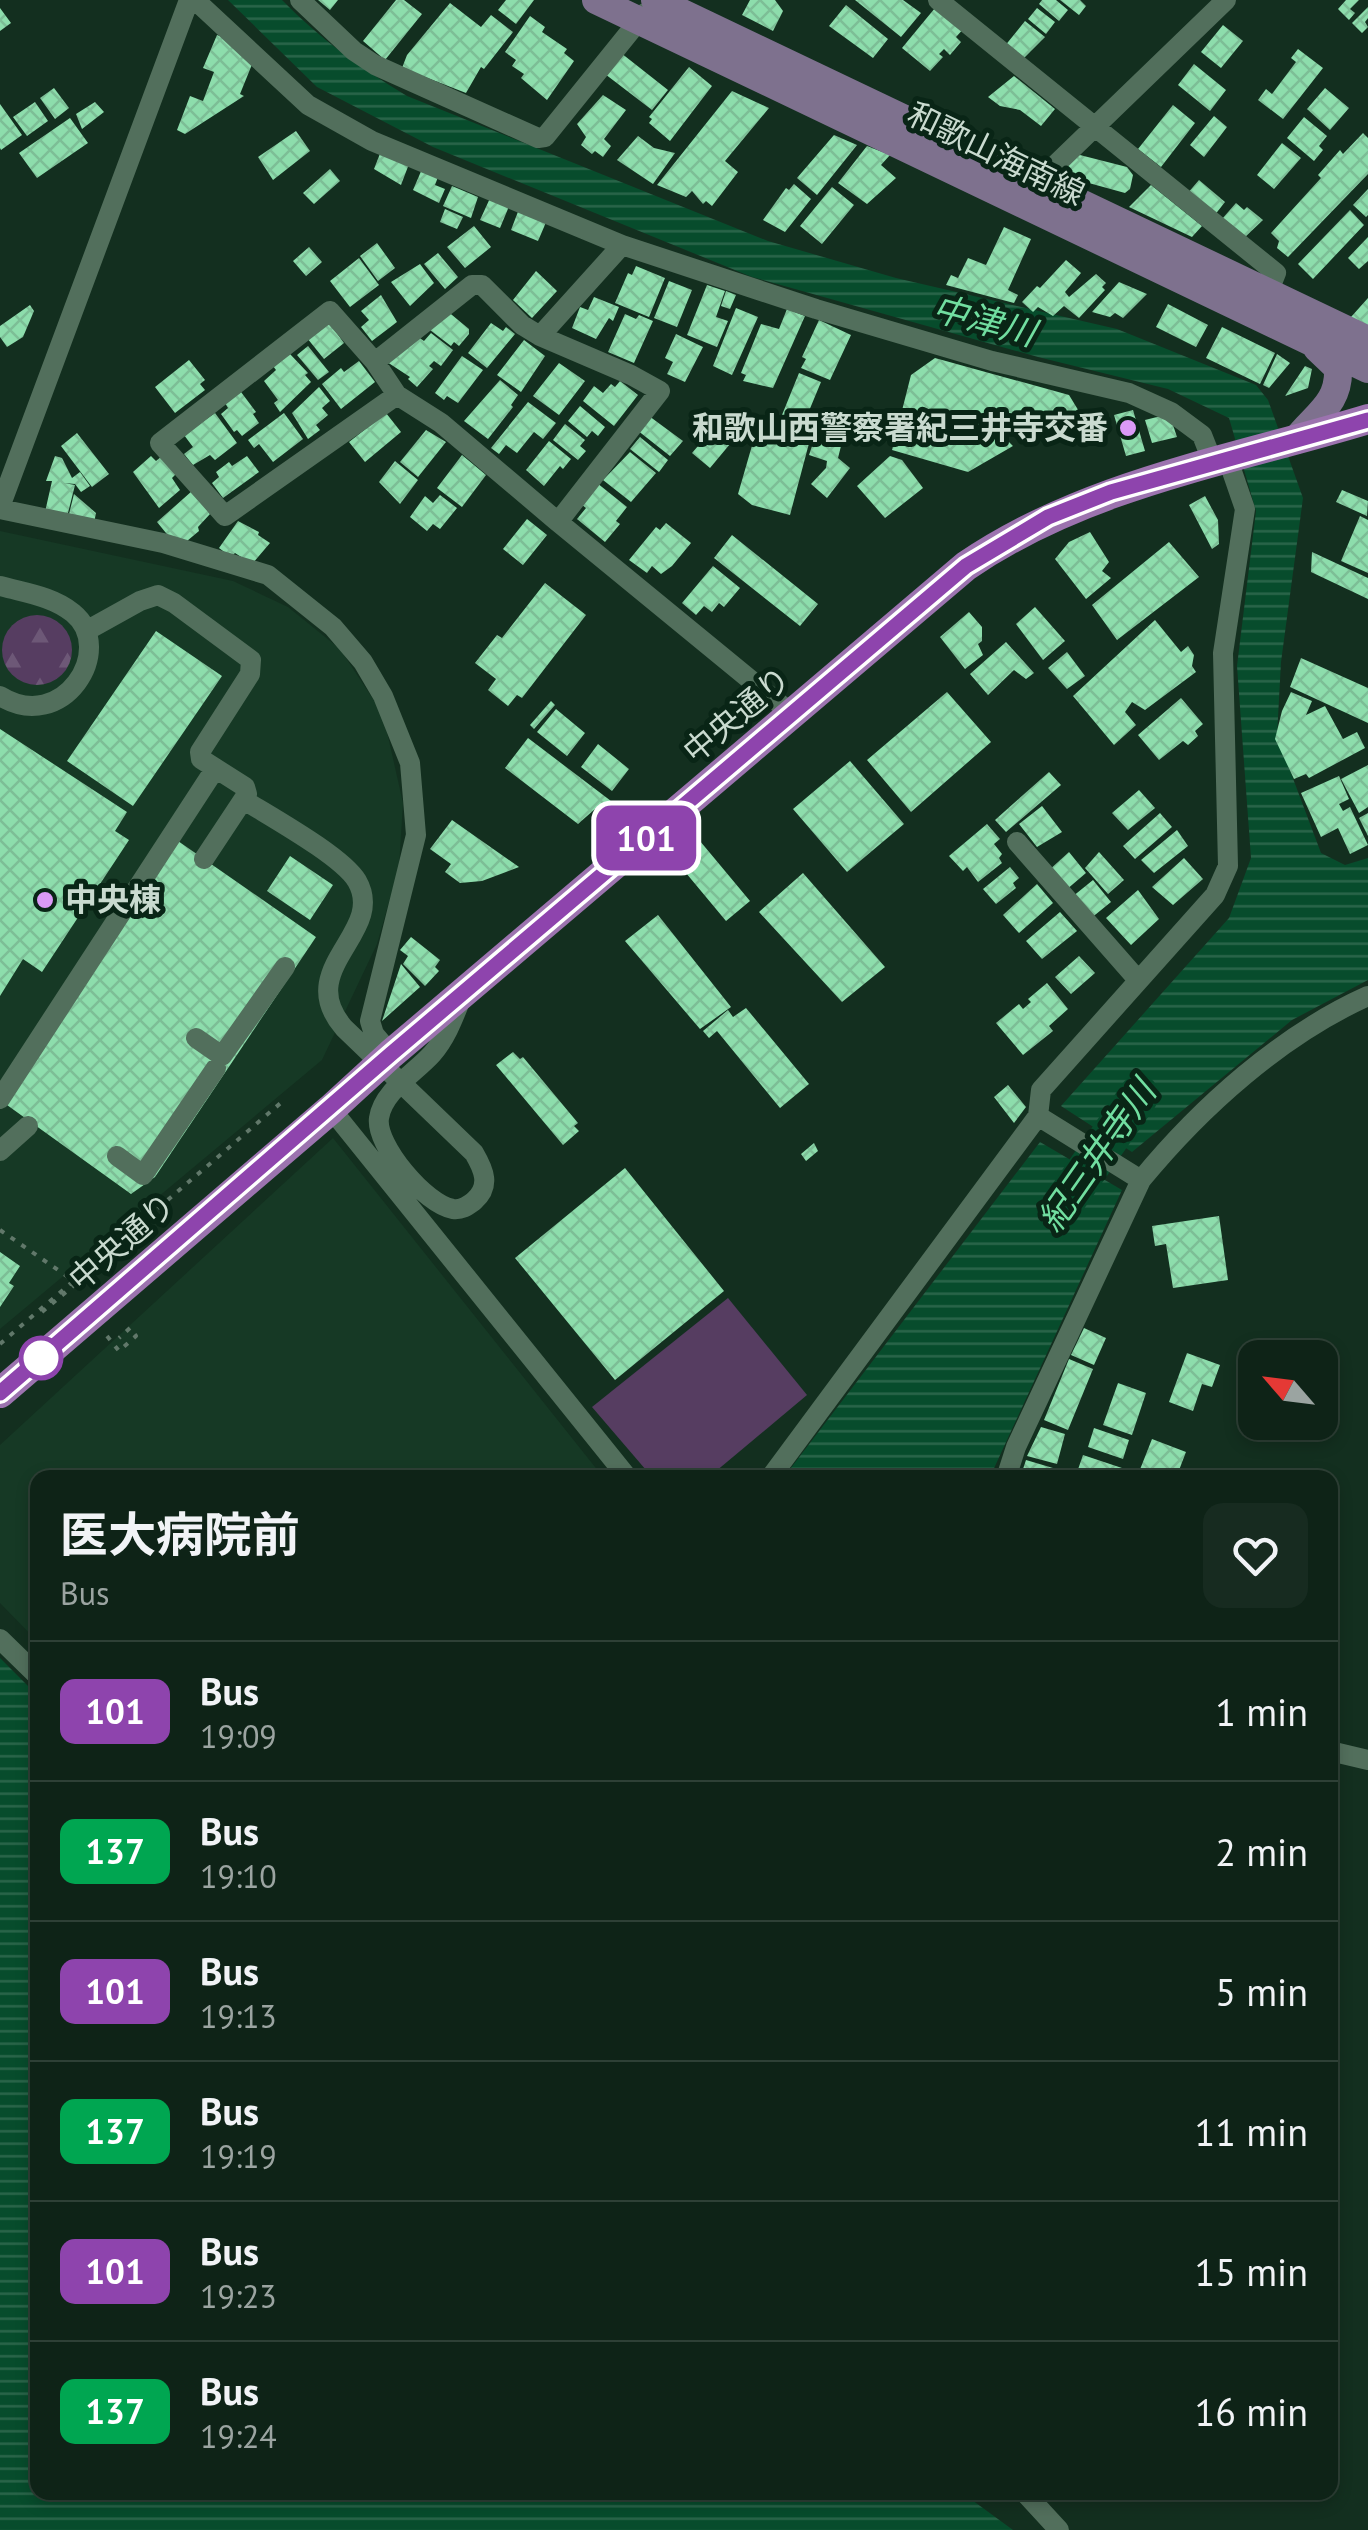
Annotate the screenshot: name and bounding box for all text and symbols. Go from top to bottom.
street label: 和歌山海南線 [901,92,1092,214]
water label: 中津川 [928,284,1045,357]
place label: 和歌山西警察署紀三井寺交番 [692,406,1108,448]
marker: 和歌山西警察署紀三井寺交番 [1117,417,1139,439]
street label: 中央通り [674,657,799,771]
line badge: 101 [588,806,704,870]
text: 101 [616,815,676,861]
place label: 中央棟 [65,878,161,920]
marker: 中央棟 [34,889,56,911]
water label: 紀三井寺川 [1027,1067,1167,1240]
street label: 中央通り [59,1183,183,1299]
unlabelled marker [20,1337,62,1379]
north arrow [1238,1340,1338,1440]
map controls [1238,1340,1338,1440]
text: 医大病院前 [60,1503,300,1565]
button: heart [1203,1503,1308,1608]
text: Bus [60,1572,109,1614]
text: Bus [200,1666,259,1715]
text: 1 min [1215,1687,1308,1736]
text: 101 [85,1688,145,1734]
text: 19:09 [200,1715,277,1757]
text: Bus [200,1806,259,1855]
text: 2 min [1215,1827,1308,1876]
text: 137 [85,1828,145,1874]
text: 19:10 [200,1855,277,1897]
text: Bus [200,1946,259,1995]
text: 5 min [1215,1967,1308,2016]
text: 101 [85,1968,145,2014]
text: 19:13 [200,1995,277,2037]
text: Bus [200,2086,259,2135]
text: 11 min [1195,2107,1308,2156]
text: 137 [85,2108,145,2154]
text: 19:19 [200,2135,277,2177]
text: Bus [200,2226,259,2275]
text: 15 min [1195,2247,1308,2296]
text: 101 [85,2248,145,2294]
text: 19:23 [200,2275,277,2317]
text: Bus [200,2366,259,2415]
text: 16 min [1195,2387,1308,2436]
text: 137 [85,2388,145,2434]
text: 19:24 [200,2415,277,2457]

